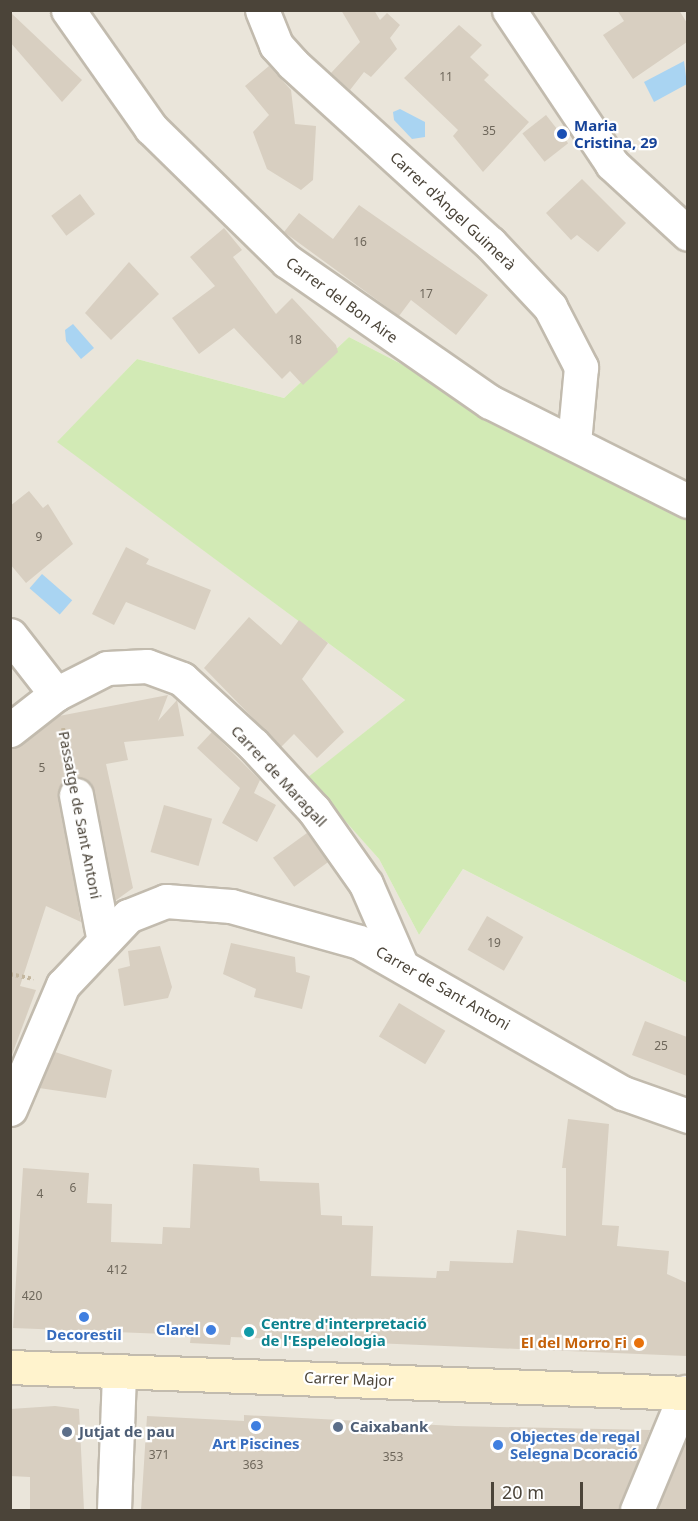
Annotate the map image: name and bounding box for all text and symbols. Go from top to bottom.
house number: 11 [439,70,453,84]
place label: Maria Cristina, 29 [574,116,657,151]
house number: 35 [482,124,496,138]
marker: Maria Cristina, 29 [555,127,569,141]
street label: Carrer d'Àngel Guimerà [386,148,520,274]
house number: 16 [353,235,367,249]
street label: Carrer del Bon Aire [283,253,401,347]
house number: 17 [419,287,433,301]
house number: 18 [288,333,302,347]
house number: 9 [36,530,42,544]
street label: Carrer de Maragall [227,722,331,830]
street label: Passatge de Sant Antoni [55,730,105,900]
house number: 5 [39,761,45,775]
house number: 19 [487,936,501,950]
street label: Carrer de Sant Antoni [373,942,513,1034]
house number: 25 [654,1039,668,1053]
house number: 6 [70,1181,76,1195]
house number: 4 [37,1187,43,1201]
house number: 412 [107,1263,127,1277]
house number: 420 [22,1289,42,1303]
marker: Decorestil [77,1310,91,1324]
place label: Centre d'interpretació de l'Espeleologia [261,1314,427,1349]
place label: Clarel [156,1321,199,1339]
marker: Clarel [204,1323,218,1337]
marker: Centre d'interpretació de l'Espeleologia [242,1325,256,1339]
place label: Decorestil [46,1326,122,1344]
place label: El del Morro Fi [521,1334,627,1352]
marker: El del Morro Fi [632,1336,646,1350]
street label: Carrer Major [304,1368,394,1390]
place label: Caixabank [350,1418,428,1436]
marker: Art Piscines [249,1419,263,1433]
marker: Caixabank [331,1420,345,1434]
place label: Jutjat de pau [79,1423,175,1441]
marker: Jutjat de pau [60,1425,74,1439]
place label: Objectes de regal Selegna Dcoració [510,1427,640,1462]
place label: Art Piscines [212,1435,300,1453]
marker: Objectes de regal Selegna Dcoració [491,1438,505,1452]
house number: 371 [149,1448,169,1462]
house number: 353 [383,1450,403,1464]
house number: 363 [243,1458,263,1472]
scale bar [494,1470,586,1508]
text: 20 m [502,1480,544,1504]

